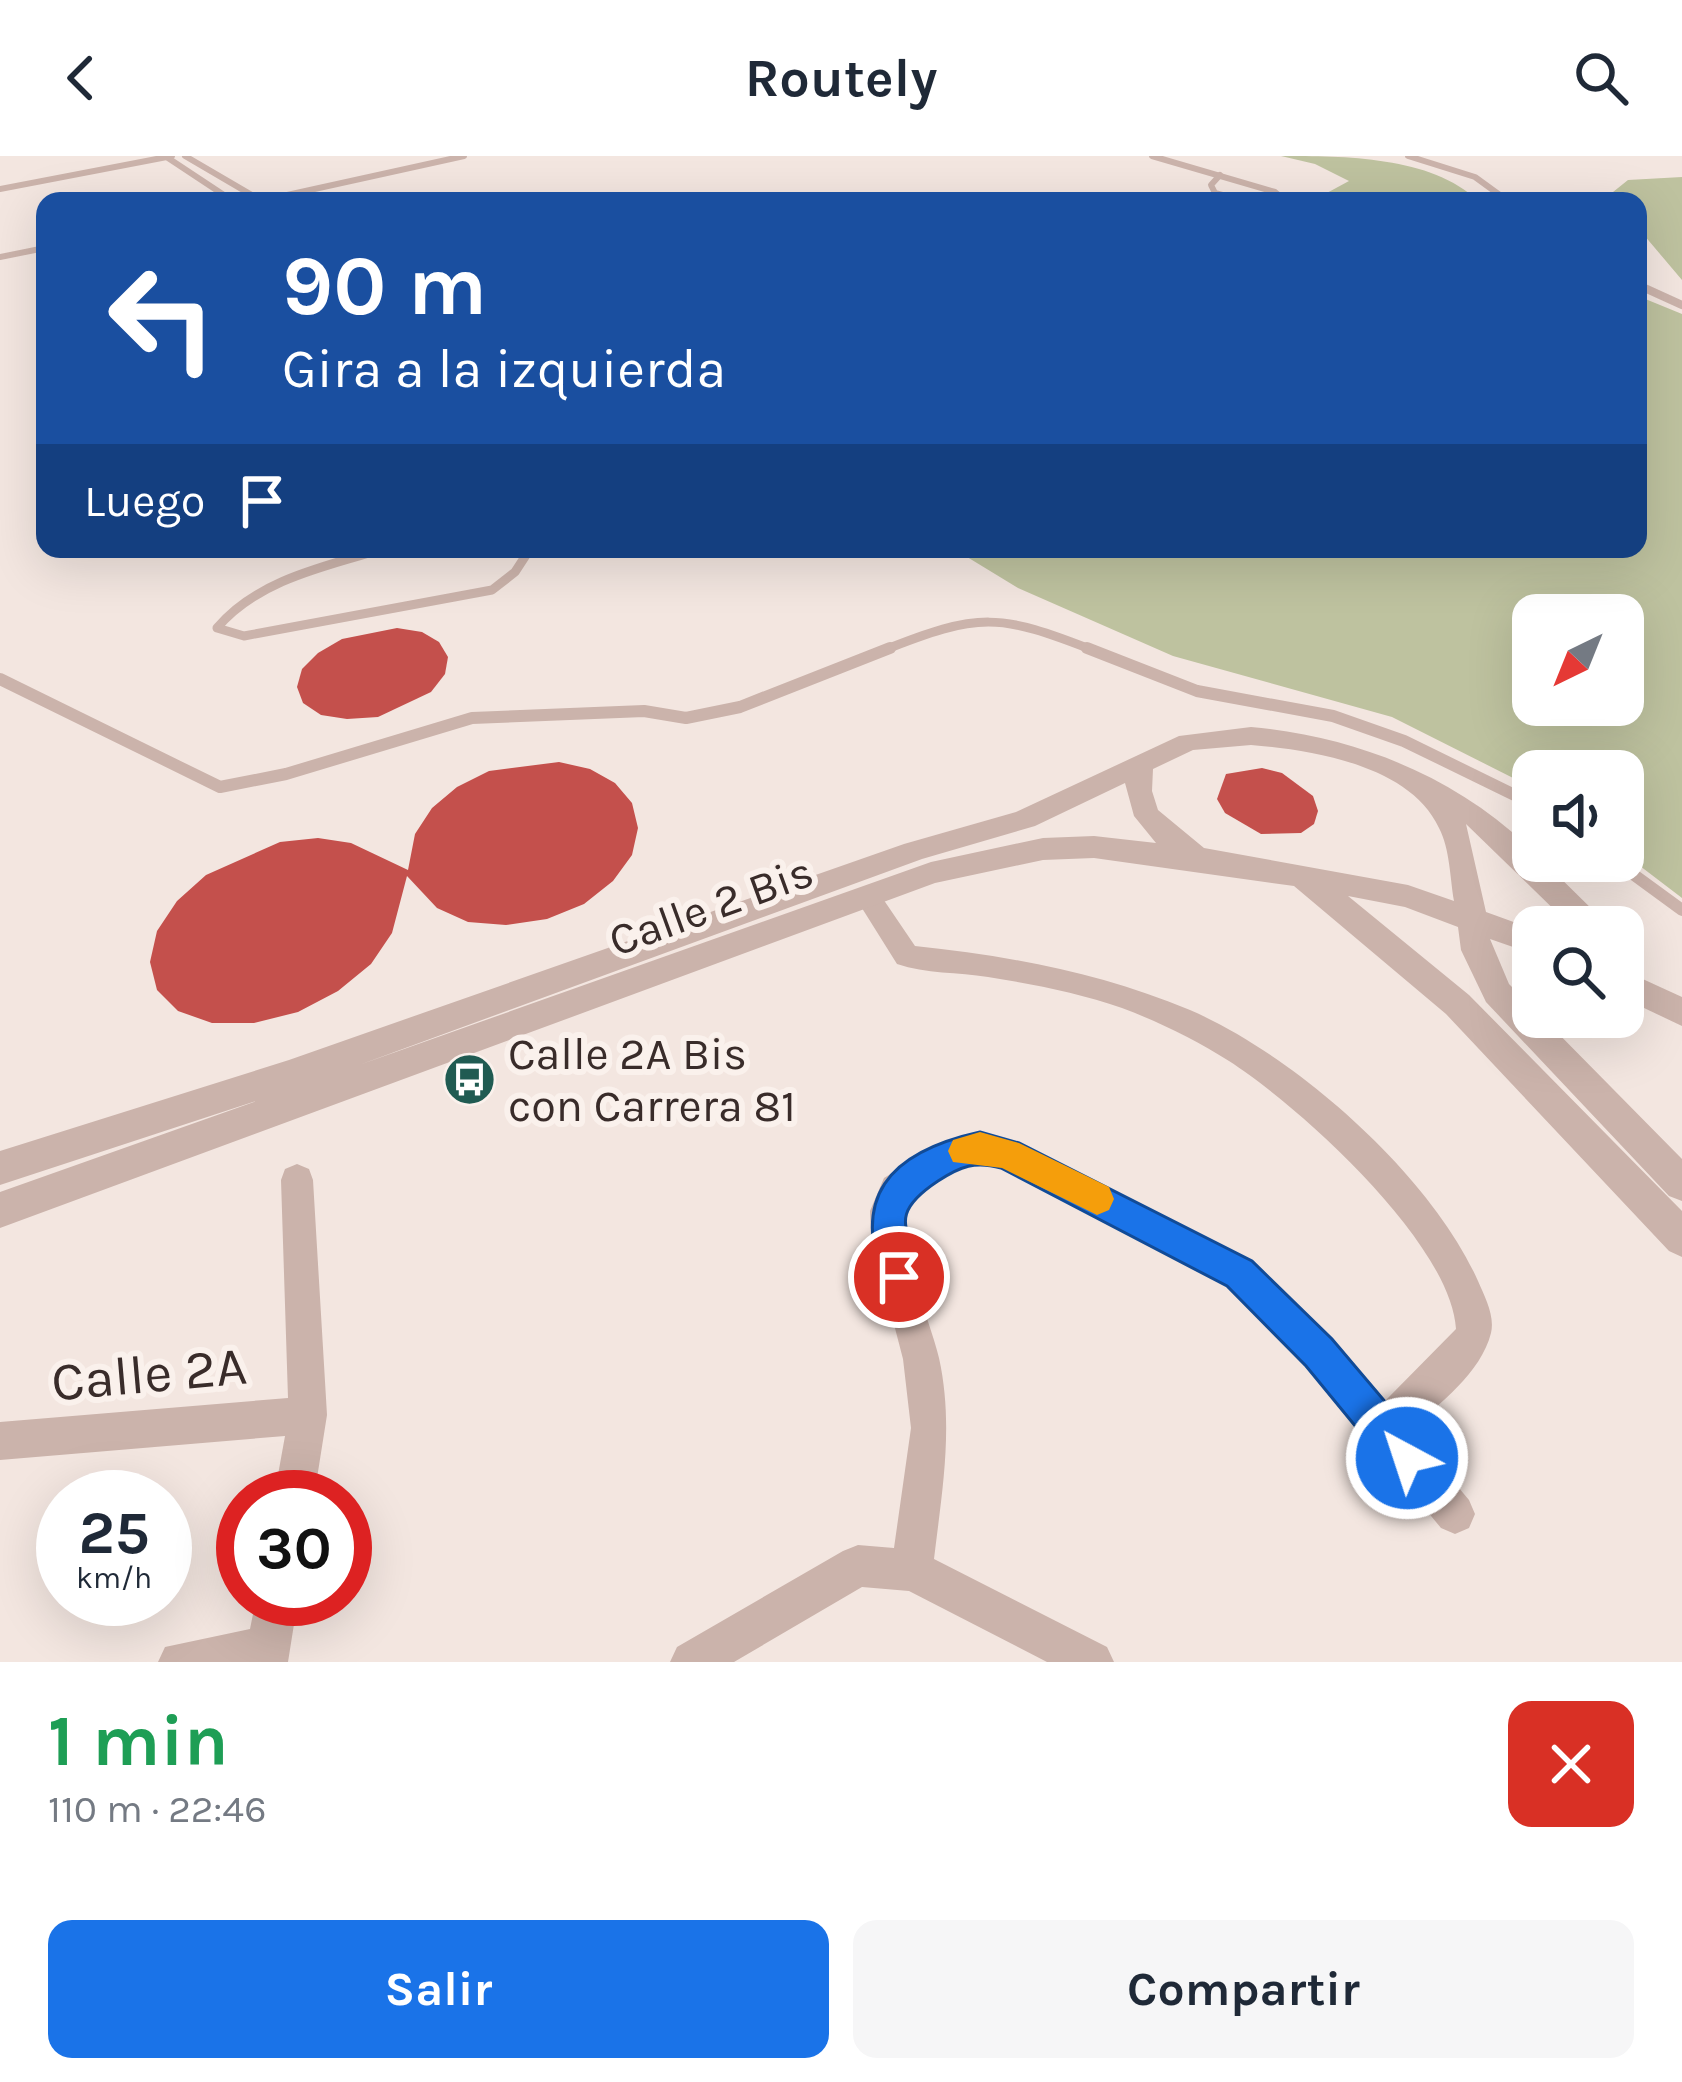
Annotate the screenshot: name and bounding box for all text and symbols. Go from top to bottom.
icon: back [48,45,114,111]
icon: search [1568,45,1634,111]
text: Routely [745,46,937,110]
text: 90 m [282,237,487,335]
icon: left [84,240,240,396]
text: Gira a la izquierda [282,337,726,401]
icon: arrive [229,468,295,534]
text: Luego [84,475,205,527]
north arrow [1512,594,1644,726]
map controls [1512,594,1644,1038]
button: sound [1512,750,1644,882]
street label: Calle 2 Bis [602,845,820,967]
button: search [1512,906,1644,1038]
place label: Calle 2A Bis con Carrera 81 [508,1028,796,1132]
bus stop icon: Calle 2A Bis con Carrera 81 [441,1052,497,1108]
pin [848,1226,950,1328]
icon: arrive [866,1244,932,1310]
street label: Calle 2A [49,1334,249,1414]
position arrow [1344,1395,1470,1521]
speed limit sign: 30 [216,1470,372,1626]
text: 25 [78,1498,150,1568]
text: km/h [76,1560,152,1596]
text: 1 min [48,1699,229,1783]
button: close [1508,1701,1634,1827]
text: 110 m · 22:46 [48,1786,266,1832]
button: Salir [48,1920,829,2058]
button: Compartir [853,1920,1634,2058]

